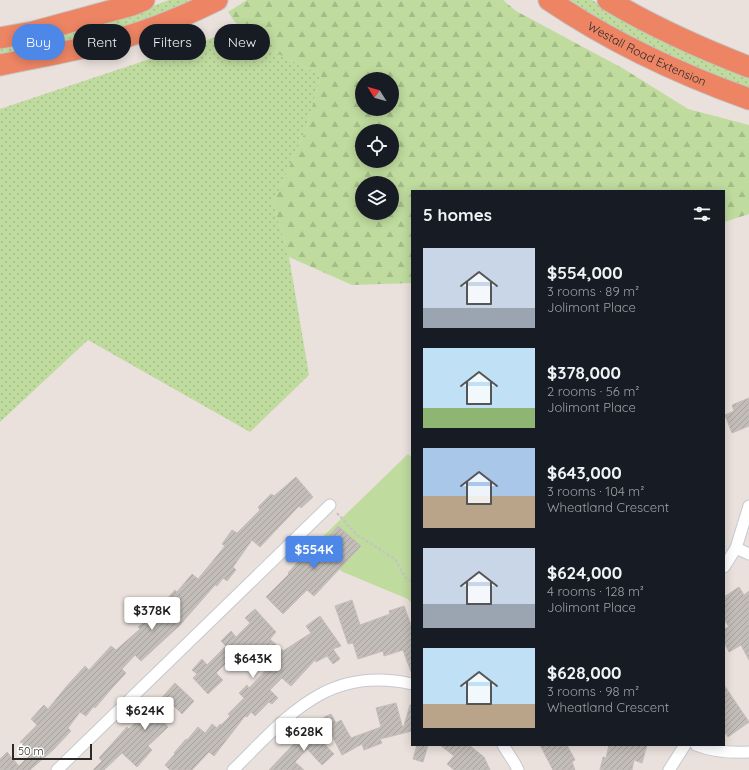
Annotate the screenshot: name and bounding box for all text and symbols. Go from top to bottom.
street label: Westall Road Extension [585,18,709,89]
chip: Buy [12,24,65,60]
chip: Rent [73,24,131,60]
chip: Filters [139,24,206,60]
chip: New [214,24,270,60]
north arrow [355,72,399,116]
map controls [355,72,399,220]
button: locate [355,124,399,168]
button: layers [355,176,399,220]
icon: filters [691,203,713,225]
text: 5 homes [423,204,492,225]
text: $554,000 [547,262,623,283]
icon: home [455,264,503,312]
text: 3 rooms · 89 m² [547,283,639,299]
text: Jolimont Place [547,299,636,315]
text: $378,000 [547,362,621,383]
icon: home [455,364,503,412]
text: 2 rooms · 56 m² [547,383,639,399]
text: Jolimont Place [547,399,636,415]
text: $643,000 [547,462,622,483]
icon: home [455,464,503,512]
text: 3 rooms · 104 m² [547,483,644,499]
text: Wheatland Crescent [547,499,669,515]
pin: $554K [286,536,342,570]
text: $554K [295,541,333,557]
text: $624,000 [547,562,622,583]
icon: home [455,564,503,612]
text: 4 rooms · 128 m² [547,583,644,599]
pin: $378K [124,597,180,631]
text: Jolimont Place [547,599,636,615]
text: $378K [133,602,171,618]
pin: $643K [225,645,281,679]
text: $643K [234,650,272,666]
text: $628,000 [547,662,622,683]
icon: home [455,664,503,712]
text: 3 rooms · 98 m² [547,683,639,699]
pin: $624K [117,697,173,731]
text: Wheatland Crescent [547,699,669,715]
text: $624K [126,702,164,718]
pin: $628K [276,718,332,752]
text: $628K [285,723,323,739]
scale bar [12,742,92,761]
text: 50 m [18,744,44,758]

